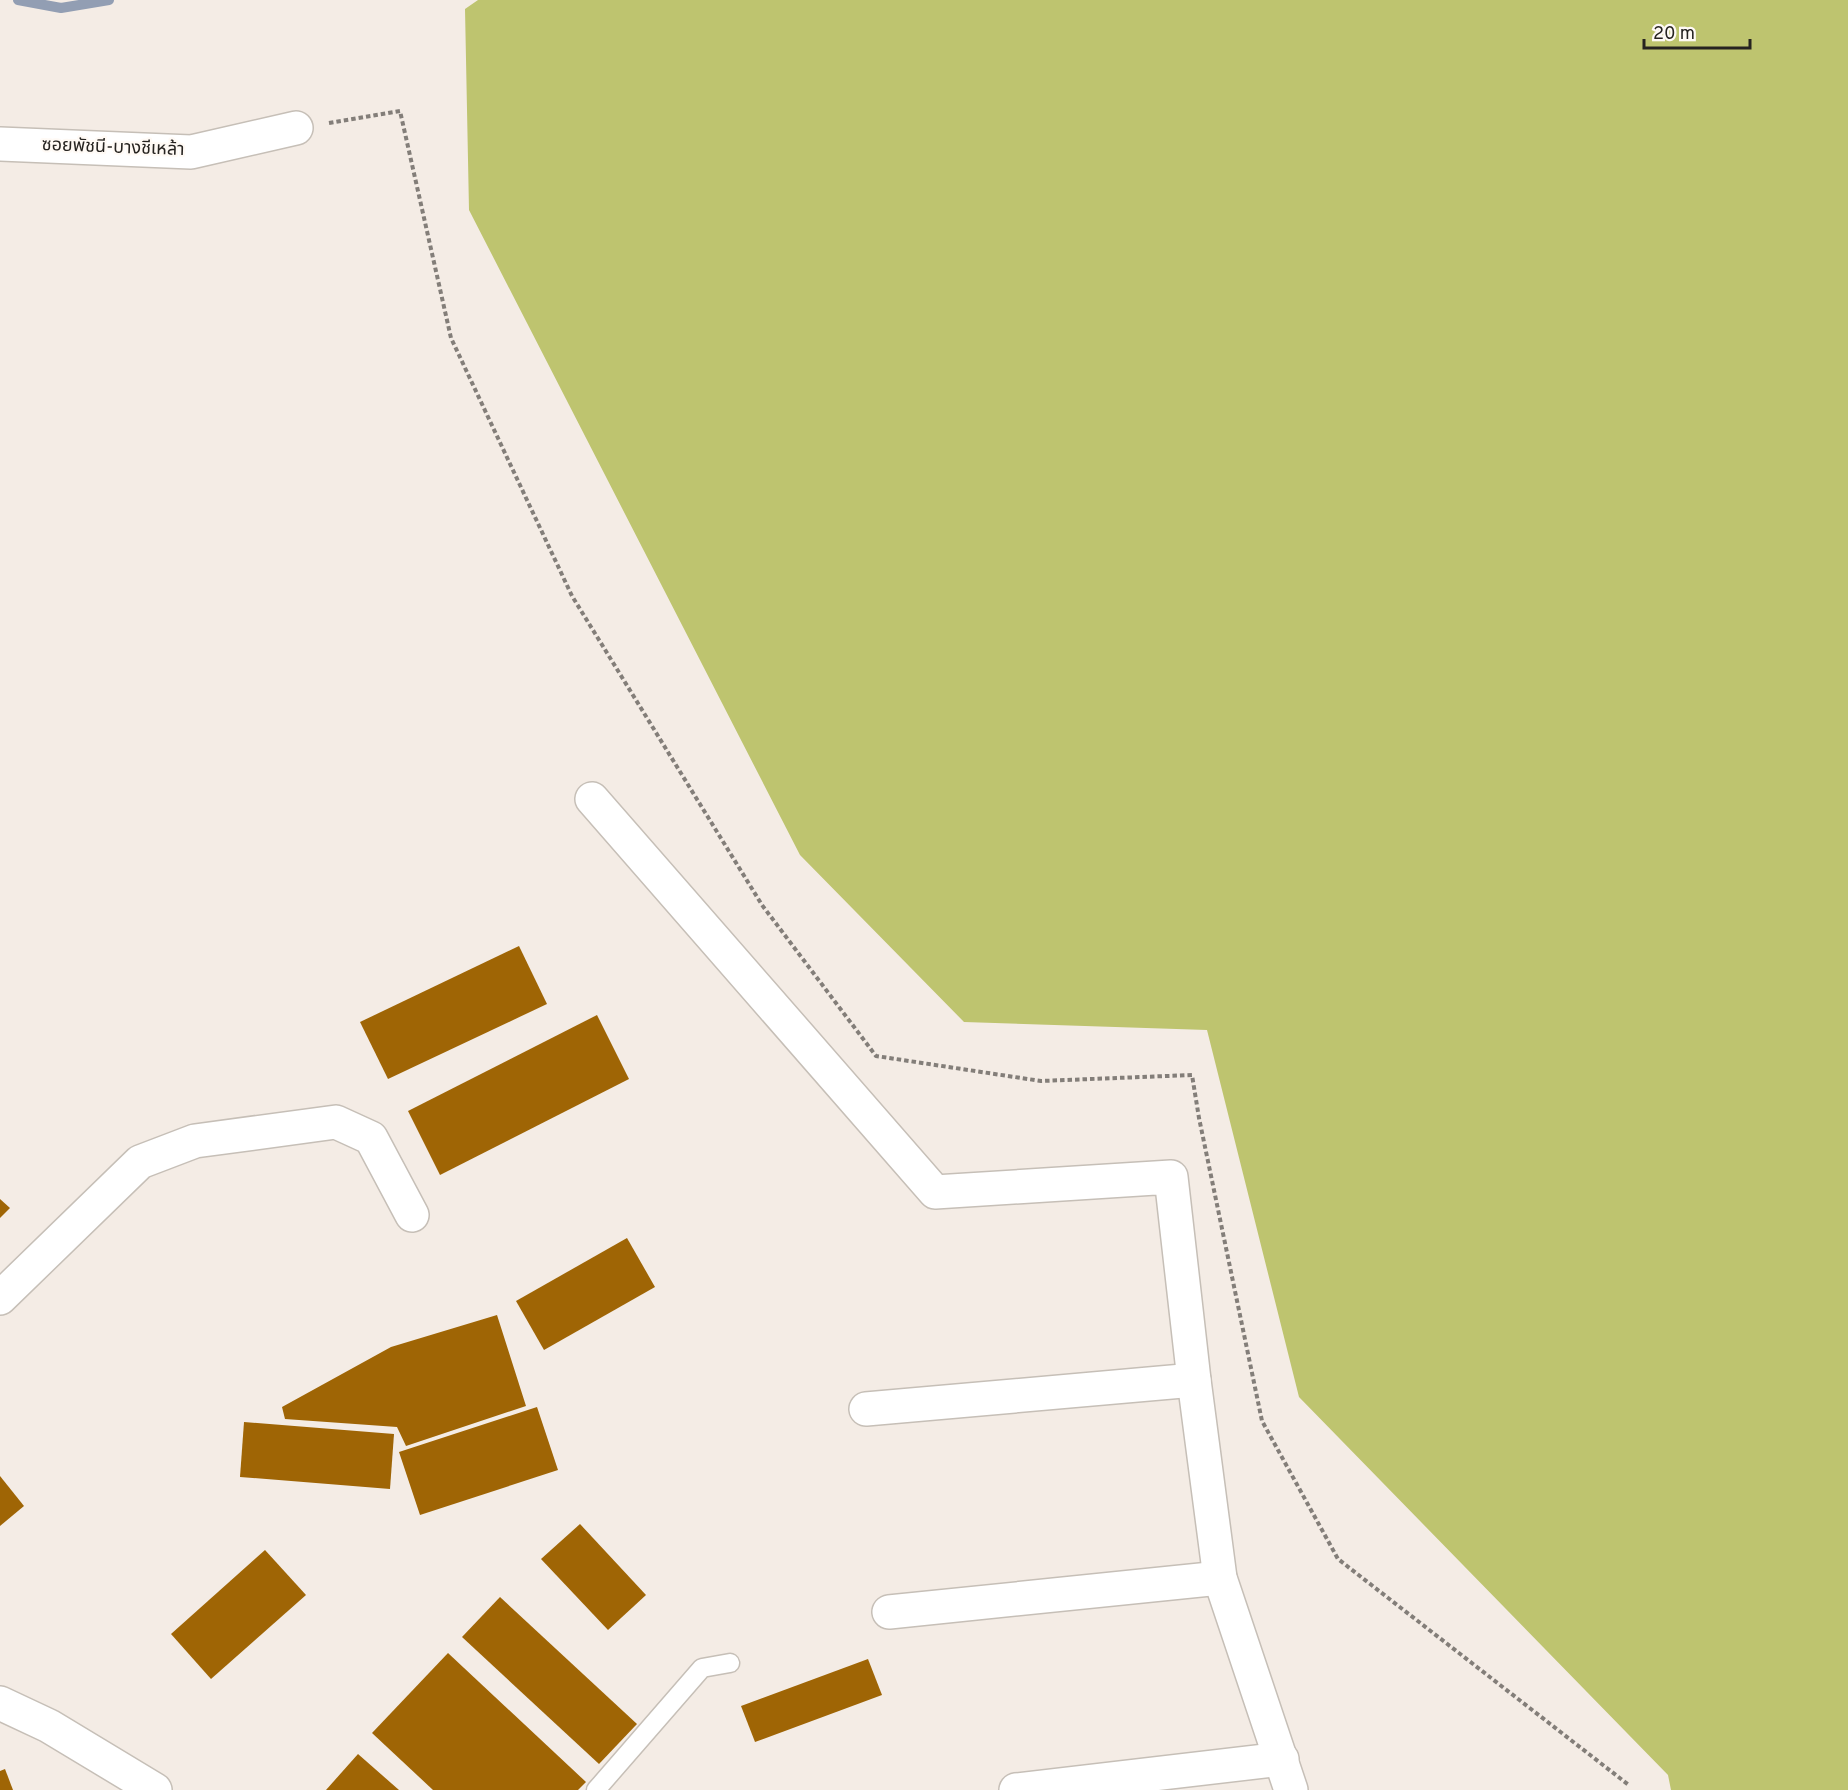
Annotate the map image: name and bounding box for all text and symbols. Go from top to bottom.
scale bar [1644,12,1750,50]
text: 20 m [1653,23,1695,46]
street label: ซอยพัชนี-บางชีเหล้า [41,134,185,162]

